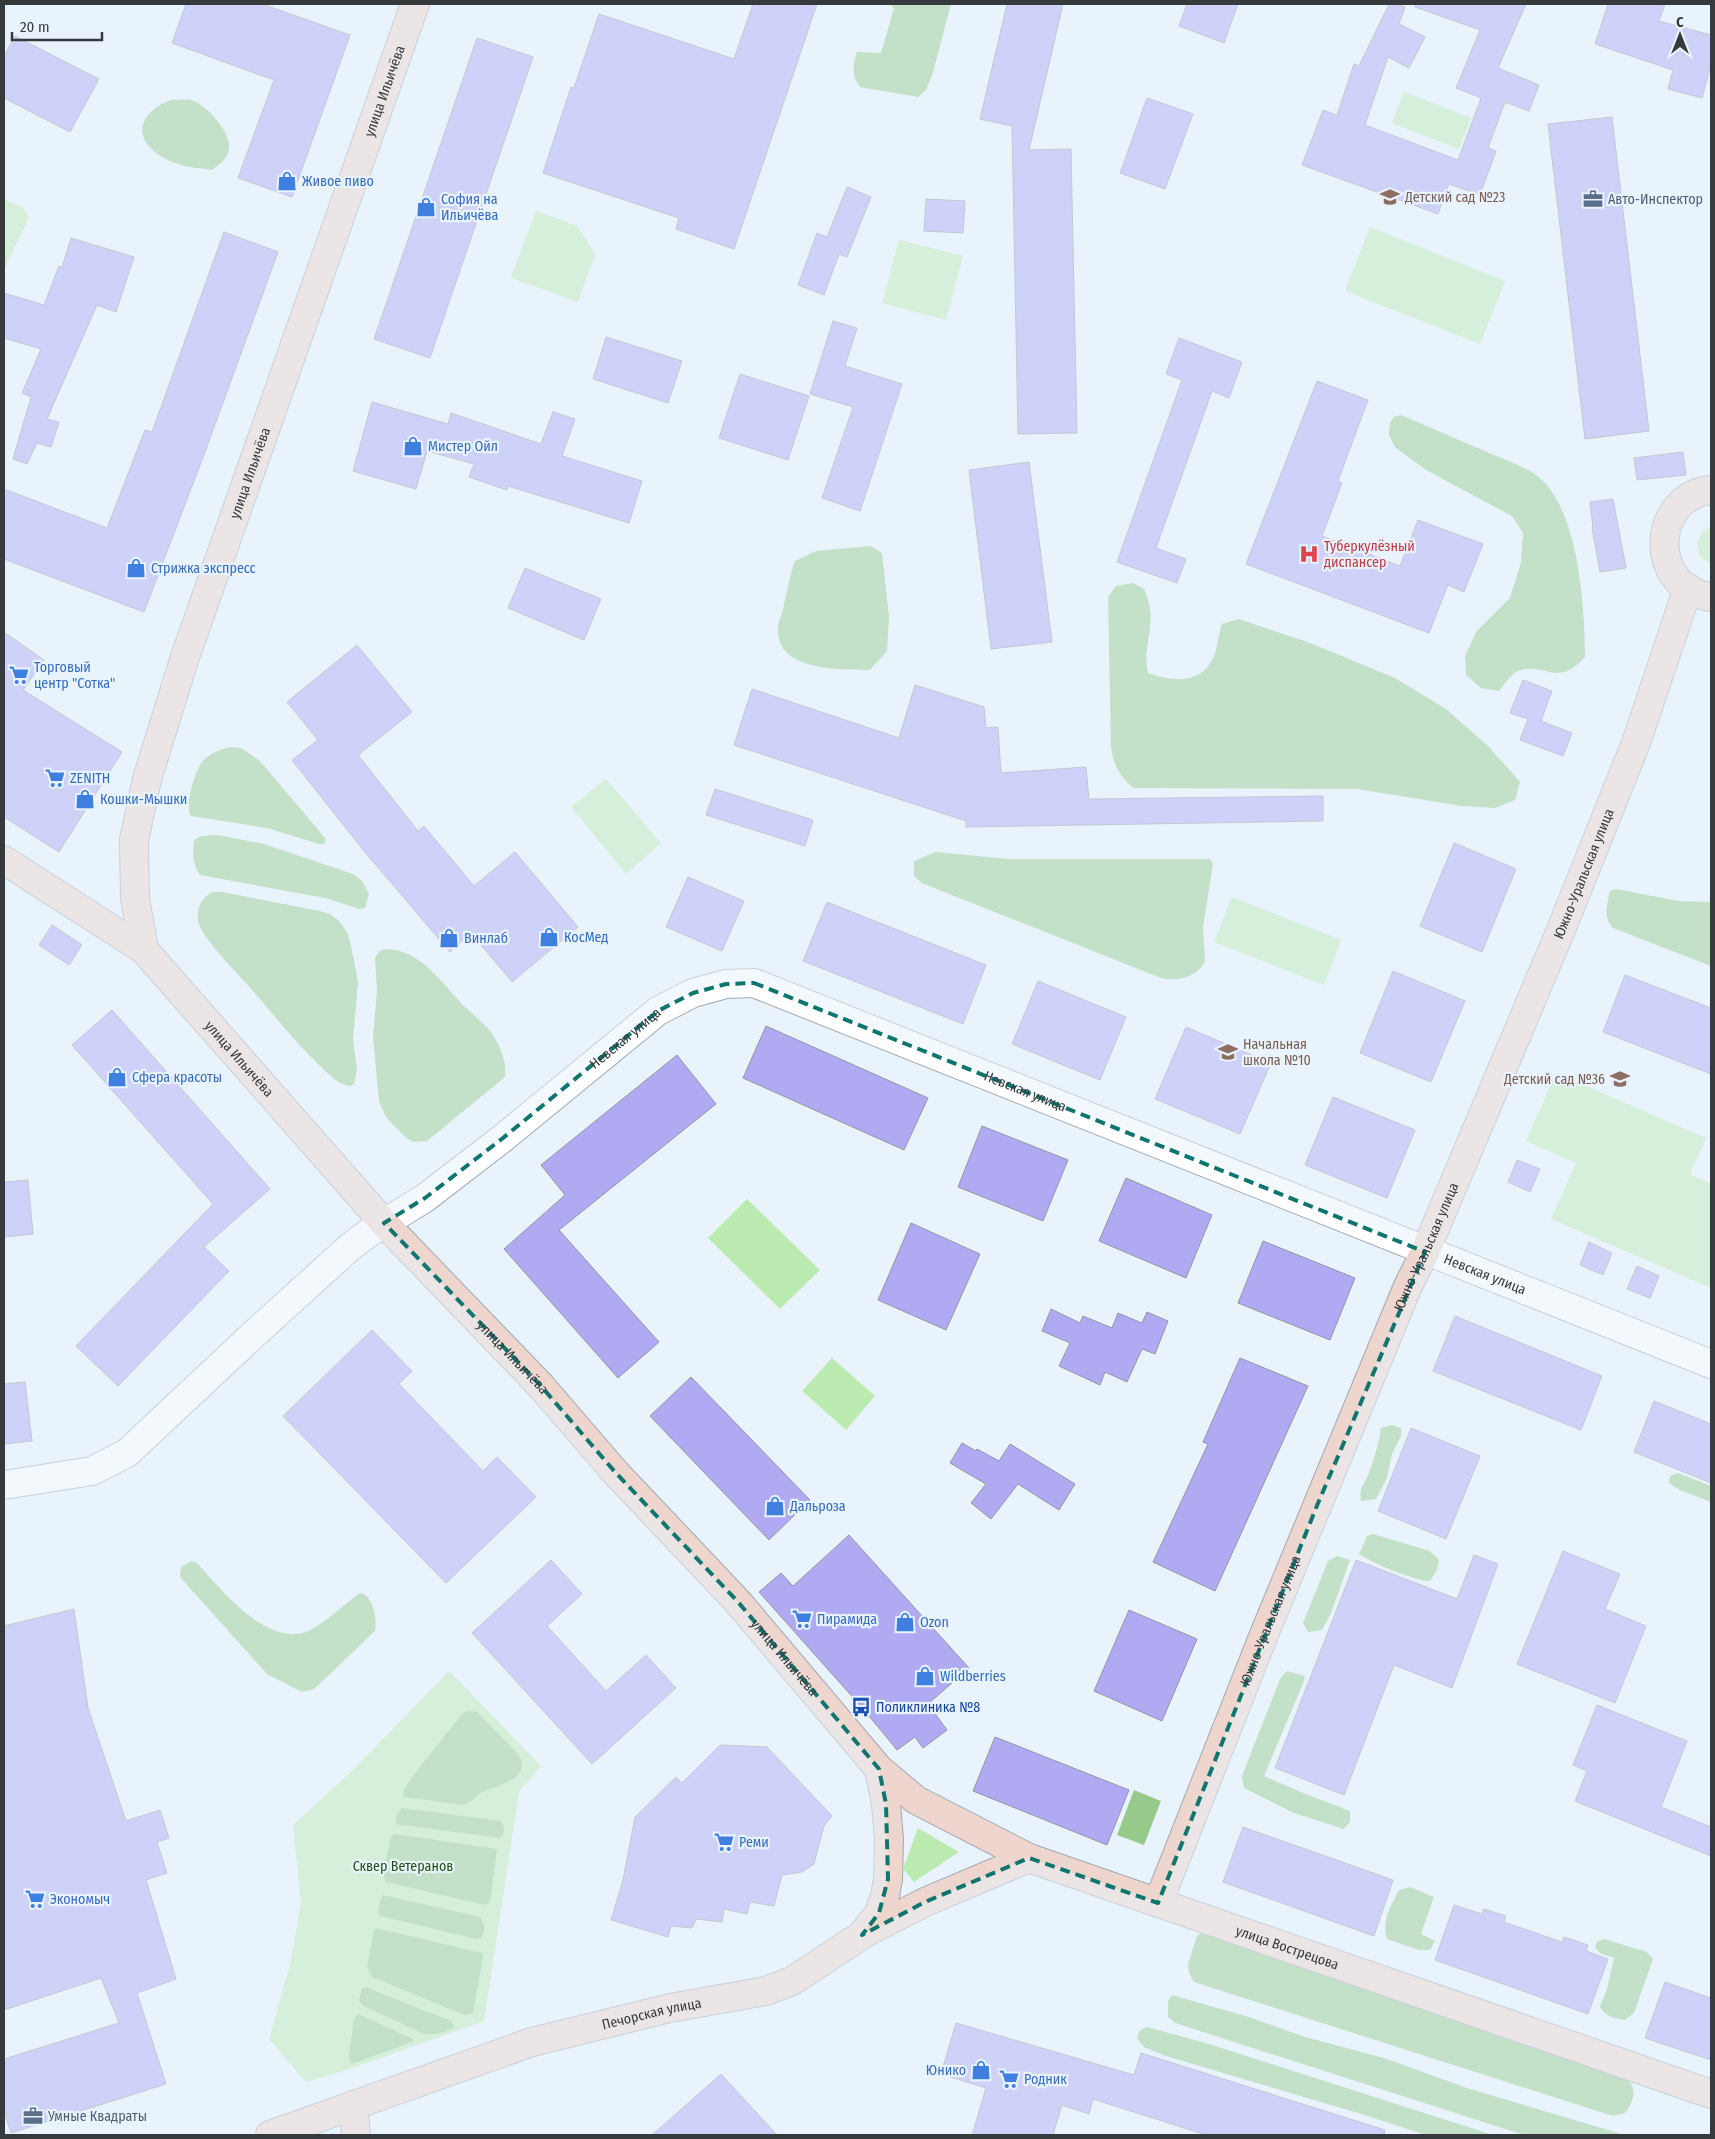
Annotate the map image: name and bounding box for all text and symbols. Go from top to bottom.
scale bar [12,10,102,42]
north arrow [1655,10,1705,60]
text: С [1676,14,1684,31]
text: 20 m [20,18,50,36]
street label: улица Ильичёва [360,43,408,139]
shop icon: Живое пиво [276,170,298,192]
place label: Живое пиво [302,173,374,190]
school or university icon: Детский сад №23 [1379,186,1401,208]
office icon: Авто-Инспектор [1582,188,1604,210]
place label: Детский сад №23 [1404,189,1505,206]
place label: София на Ильичёва [441,191,498,224]
place label: Авто-Инспектор [1608,191,1703,208]
shop icon: София на Ильичёва [415,196,437,218]
street label: улица Ильичёва [226,425,274,521]
shop icon: Мистер Ойл [402,435,424,457]
place label: Мистер Ойл [428,438,498,455]
place label: Туберкулёзный диспансер [1324,538,1415,571]
hospital icon: Туберкулёзный диспансер [1298,543,1320,565]
shop icon: Стрижка экспресс [125,557,147,579]
place label: Стрижка экспресс [151,560,256,577]
place label: Торговый центр "Сотка" [34,659,115,692]
supermarket icon: Торговый центр "Сотка" [8,664,30,686]
supermarket icon: ZENITH [44,767,66,789]
place label: ZENITH [70,770,110,787]
shop icon: Кошки-Мышки [74,788,96,810]
place label: Кошки-Мышки [100,791,187,808]
street label: Южно-Уральская улица [1550,806,1617,941]
shop icon: КосМед [538,926,560,948]
shop icon: Винлаб [438,927,460,949]
place label: КосМед [564,929,608,946]
place label: Винлаб [464,930,508,947]
street label: Невская улица [586,1004,664,1072]
street label: улица Ильичёва [201,1017,278,1100]
place label: Начальная школа №10 [1243,1036,1311,1069]
school or university icon: Начальная школа №10 [1217,1041,1239,1063]
shop icon: Сфера красоты [106,1066,128,1088]
street label: Невская улица [982,1067,1069,1115]
school or university icon: Детский сад №36 [1609,1068,1631,1090]
place label: Сфера красоты [132,1069,222,1086]
place label: Детский сад №36 [1503,1071,1605,1088]
street label: Южно-Уральская улица [1390,1180,1462,1314]
street label: Невская улица [1442,1250,1529,1298]
street label: улица Ильичёва [474,1317,553,1397]
shop icon: Дальроза [764,1495,786,1517]
place label: Дальроза [789,1498,846,1515]
street label: Южно-Уральская улица [1236,1553,1304,1688]
supermarket icon: Пирамида [791,1608,813,1630]
place label: Пирамида [817,1611,877,1628]
shop icon: Ozon [894,1611,916,1633]
place label: Ozon [920,1614,949,1631]
street label: улица Ильичёва [747,1615,822,1699]
shop icon: Wildberries [914,1665,936,1687]
place label: Wildberries [940,1668,1006,1685]
bus stop icon: Поликлиника №8 [850,1696,872,1718]
place label: Поликлиника №8 [876,1699,980,1716]
supermarket icon: Реми [713,1831,735,1853]
place label: Реми [739,1834,769,1851]
park label: Сквер Ветеранов [353,1858,453,1875]
supermarket icon: Экономыч [24,1888,46,1910]
place label: Экономыч [50,1891,110,1908]
street label: улица Вострецова [1234,1922,1341,1973]
street label: Печорская улица [600,1994,703,2033]
shop icon: Юнико [970,2059,992,2081]
place label: Юнико [926,2062,966,2079]
supermarket icon: Родник [998,2068,1020,2090]
place label: Родник [1024,2071,1067,2088]
office icon: Умные Квадраты [22,2105,44,2127]
place label: Умные Квадраты [47,2108,147,2125]

